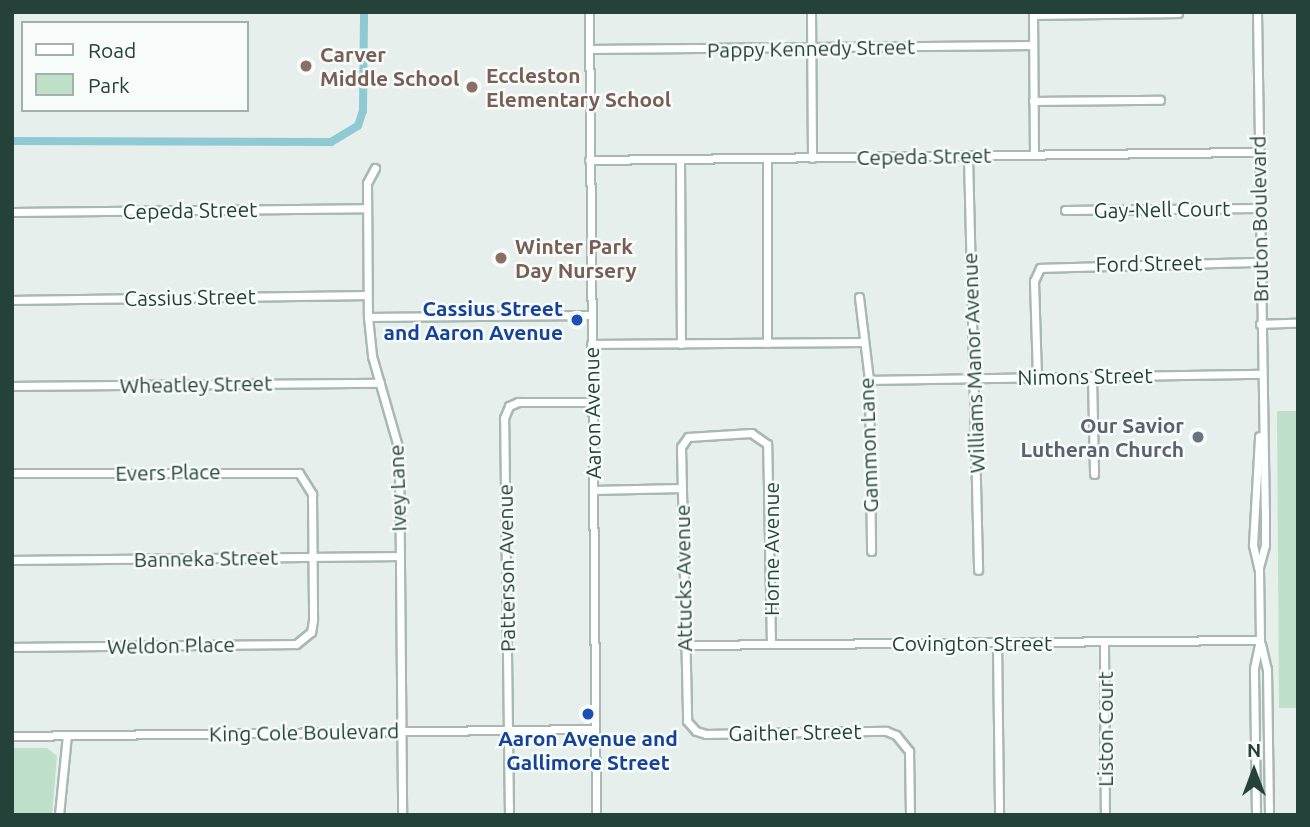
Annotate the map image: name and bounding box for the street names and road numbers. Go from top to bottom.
street label: Pappy Kennedy Street [707,34,915,62]
street label: Bruton Boulevard [1245,136,1273,302]
street label: Cepeda Street [856,142,992,170]
street label: Gay-Nell Court [1093,195,1231,223]
street label: Cepeda Street [122,196,258,224]
street label: Ford Street [1095,249,1203,277]
street label: Williams Manor Avenue [957,252,989,474]
street label: Cassius Street [124,283,256,311]
street label: Aaron Avenue [578,347,606,479]
street label: Nimons Street [1017,362,1153,390]
street label: Wheatley Street [119,370,273,398]
street label: Gammon Lane [853,377,883,513]
street label: Ivey Lane [383,444,411,532]
street label: Evers Place [115,458,221,486]
street label: Horne Avenue [758,482,784,616]
street label: Patterson Avenue [492,484,520,652]
street label: Attucks Avenue [669,504,697,652]
street label: Banneka Street [134,544,278,572]
street label: Covington Street [892,630,1052,656]
street label: Weldon Place [107,631,235,659]
street label: Liston Court [1092,671,1118,787]
street label: King Cole Boulevard [209,718,399,746]
street label: Gaither Street [728,718,862,746]

